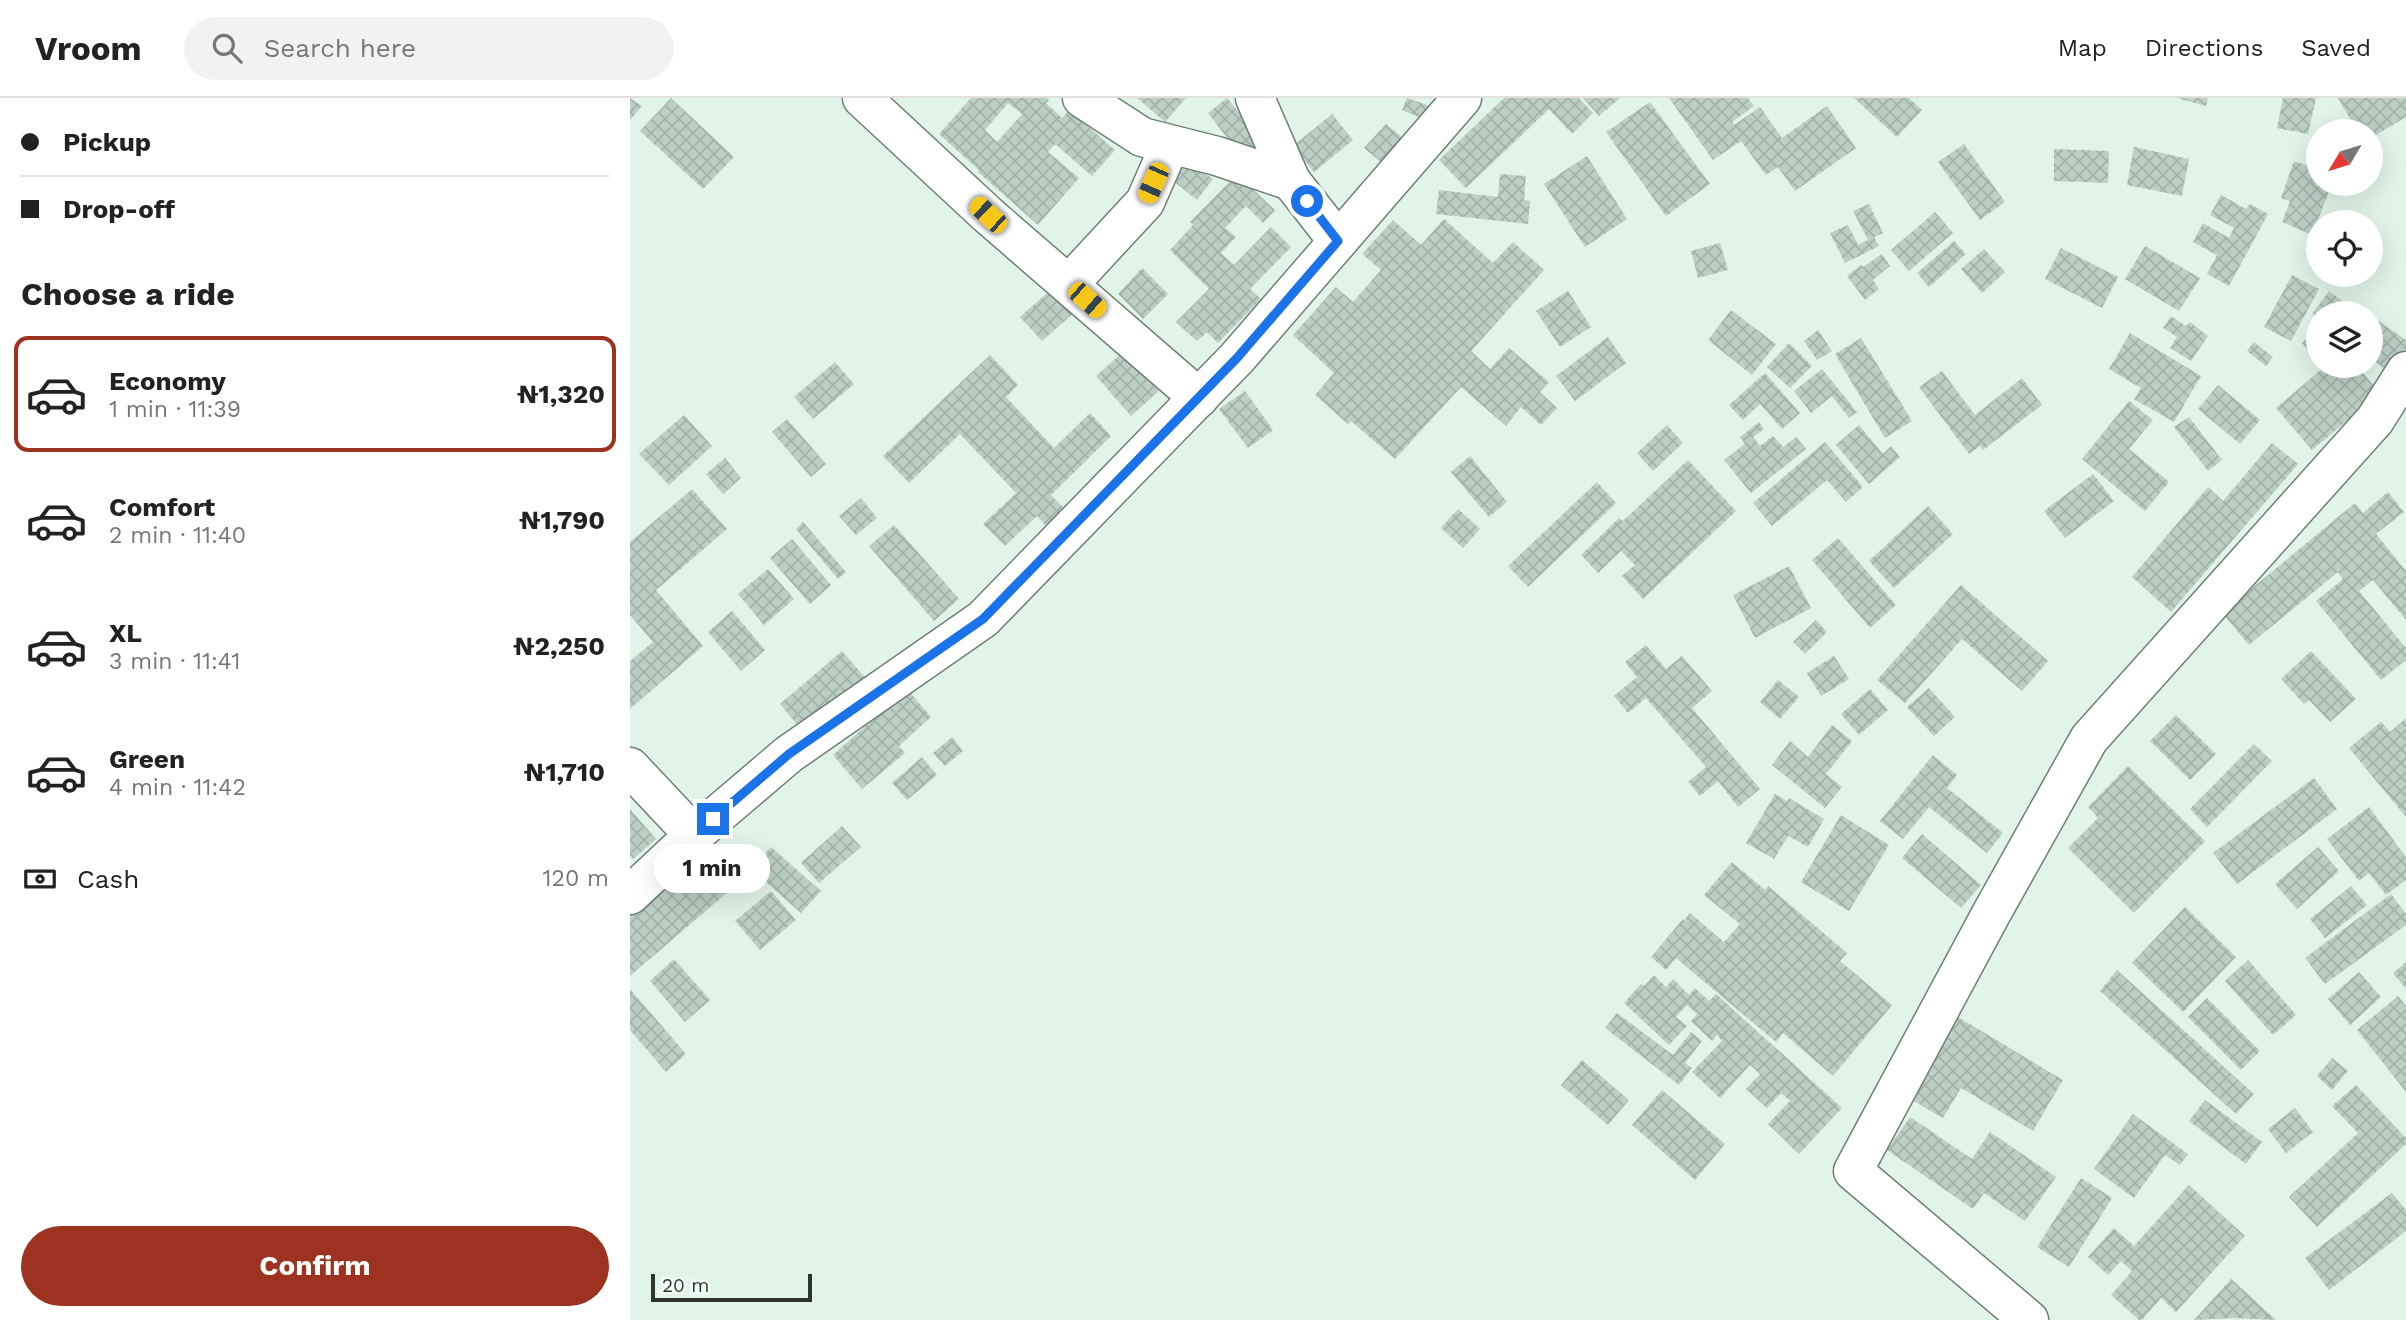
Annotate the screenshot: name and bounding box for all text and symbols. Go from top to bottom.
search box [184,17,674,80]
text: Vroom [35,29,142,68]
icon: search [208,29,246,67]
text: Search here [264,33,416,63]
text: Map [2058,34,2107,62]
text: Directions [2145,34,2263,62]
text: Saved [2301,34,2371,62]
north arrow [2306,119,2384,196]
map controls [2306,119,2383,378]
text: Pickup [63,127,151,157]
car [1135,160,1172,206]
route start [1291,185,1323,217]
car [966,193,1011,237]
text: Drop-off [63,194,175,224]
button: locate [2306,210,2383,287]
text: Choose a ride [21,275,235,313]
car [1065,278,1110,322]
button: layers [2306,301,2383,378]
icon: car [25,363,88,426]
text: Economy [109,366,226,396]
text: ₦1,320 [517,379,605,409]
text: 1 min · 11:39 [109,396,241,423]
icon: car [25,489,88,552]
text: Comfort [109,492,215,522]
text: ₦1,790 [519,505,605,535]
text: 2 min · 11:40 [109,522,246,549]
icon: car [25,615,88,678]
text: XL [109,618,142,648]
text: ₦2,250 [513,631,605,661]
text: 3 min · 11:41 [109,648,240,675]
icon: car [25,741,88,804]
text: Green [109,744,185,774]
text: ₦1,710 [524,757,605,787]
text: 4 min · 11:42 [109,774,246,801]
route end [697,803,729,835]
callout: 1 min [655,844,771,892]
text: 1 min [682,855,742,882]
icon: cash [21,860,59,898]
text: Cash [77,864,139,894]
text: 120 m [543,865,609,892]
button: Confirm [21,1226,609,1306]
scale bar [651,1271,812,1303]
text: 20 m [662,1274,709,1297]

